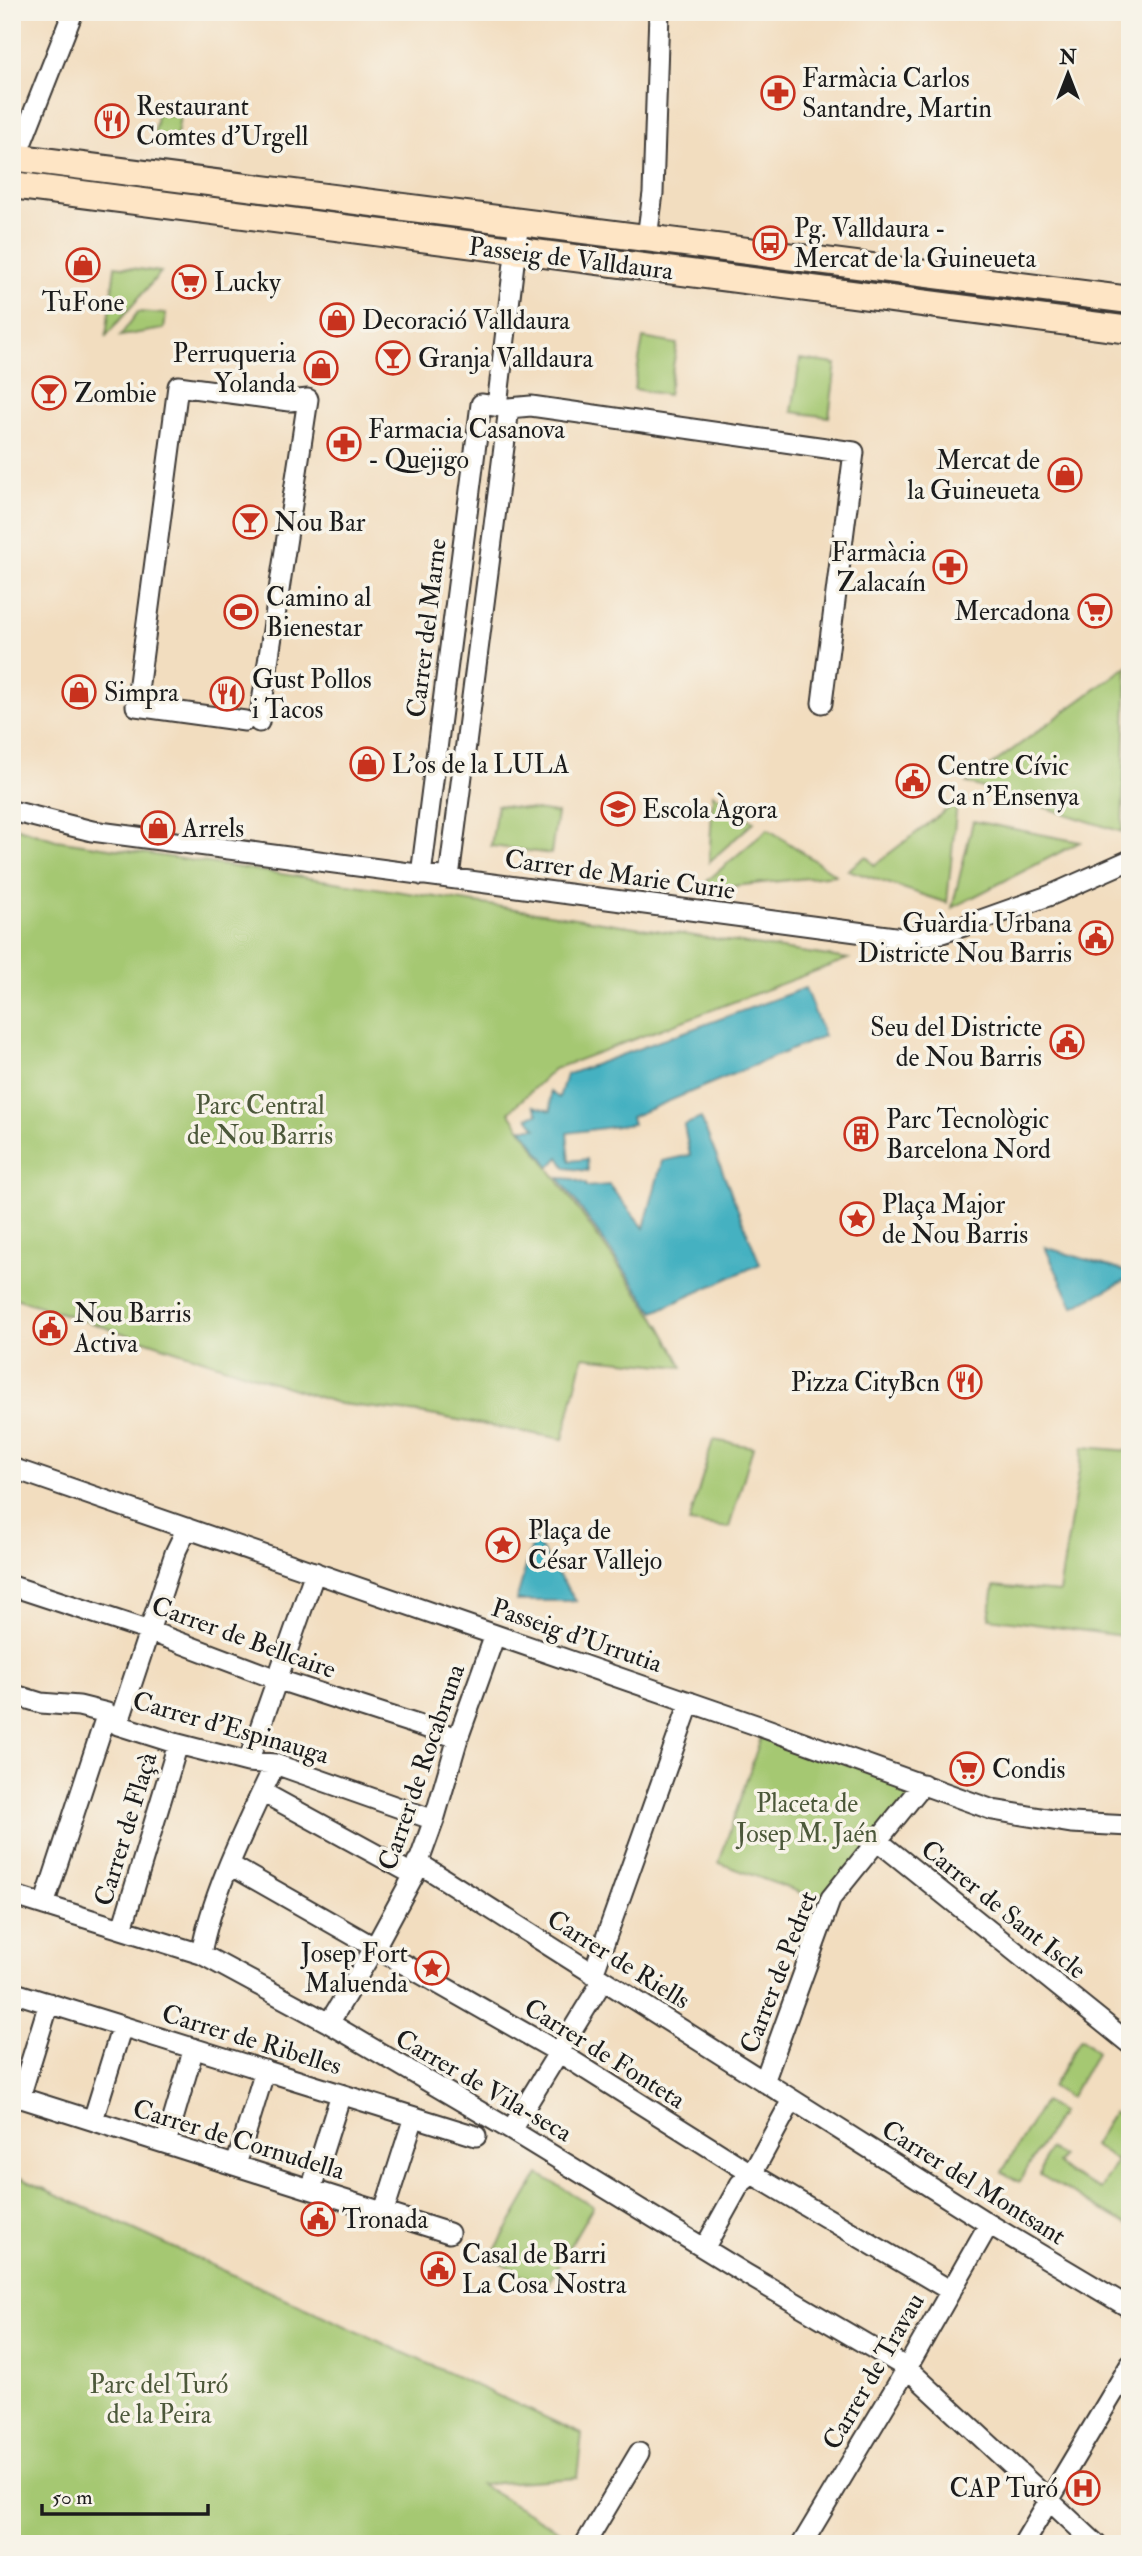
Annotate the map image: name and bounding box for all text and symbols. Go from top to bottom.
north arrow [1034,38,1104,108]
text: N [1058,46,1077,70]
place label: Farmàcia Carlos Santandre, Martin [802,63,992,125]
pharmacy icon: Farmàcia Carlos Santandre, Martin [759,74,797,112]
place label: Restaurant Comtes d'Urgell [136,91,309,153]
restaurant icon: Restaurant Comtes d'Urgell [93,102,131,140]
place label: Pg. Valldaura - Mercat de la Guineueta [794,213,1036,275]
bus stop icon: Pg. Valldaura - Mercat de la Guineueta [751,224,789,262]
street label: Passeig de Valldaura [467,231,675,287]
shop icon: TuFone [64,246,102,284]
supermarket icon: Lucky [170,263,208,301]
place label: Lucky [214,267,281,299]
place label: TuFone [42,287,124,319]
shop icon: Decoració Valldaura [318,301,356,339]
place label: Decoració Valldaura [362,305,570,337]
place label: Perruqueria Yolanda [173,338,296,400]
bar icon: Granja Valldaura [374,339,412,377]
place label: Granja Valldaura [418,343,593,375]
shop icon: Perruqueria Yolanda [302,349,340,387]
bar icon: Zombie [30,374,68,412]
place label: Zombie [74,378,157,410]
place label: Farmacia Casanova - Quejigo [368,414,565,476]
pharmacy icon: Farmacia Casanova - Quejigo [325,425,363,463]
place label: Mercat de la Guineueta [907,445,1040,507]
shop icon: Mercat de la Guineueta [1046,456,1084,494]
bar icon: Nou Bar [231,503,269,541]
place label: Nou Bar [274,507,366,539]
street label: Carrer del Marne [400,537,454,720]
place label: Farmàcia Zalacaín [831,537,926,599]
pharmacy icon: Farmàcia Zalacaín [931,548,969,586]
place label: Camino al Bienestar [266,582,372,644]
supermarket icon: Mercadona [1076,592,1114,630]
sports icon: Camino al Bienestar [222,593,260,631]
place label: Mercadona [954,596,1070,628]
place label: Gust Pollos i Tacos [252,664,372,726]
shop icon: Simpra [60,673,98,711]
restaurant icon: Gust Pollos i Tacos [208,675,246,713]
place label: Simpra [104,677,179,710]
shop icon: L'os de la LULA [348,745,386,783]
place label: L'os de la LULA [392,749,570,781]
place label: Centre Cívic Ca n'Ensenya [937,751,1079,813]
public building icon: Centre Cívic Ca n'Ensenya [894,762,932,800]
school or university icon: Escola Àgora [599,790,637,828]
place label: Escola Àgora [642,792,778,826]
shop icon: Arrels [139,809,177,847]
place label: Arrels [181,813,244,845]
street label: Carrer de Marie Curie [503,843,737,907]
place label: Guàrdia Urbana Districte Nou Barris [858,908,1072,970]
public building icon: Guàrdia Urbana Districte Nou Barris [1077,919,1115,957]
place label: Seu del Districte de Nou Barris [870,1012,1042,1074]
public building icon: Seu del Districte de Nou Barris [1048,1023,1086,1061]
park label: Parc Central de Nou Barris [187,1090,333,1152]
place label: Parc Tecnològic Barcelona Nord [886,1104,1051,1166]
building icon: Parc Tecnològic Barcelona Nord [842,1115,880,1153]
place label: Plaça Major de Nou Barris [882,1189,1028,1251]
place icon: Plaça Major de Nou Barris [838,1200,876,1238]
place label: Nou Barris Activa [73,1298,191,1360]
public building icon: Nou Barris Activa [31,1309,69,1347]
restaurant icon: Pizza CityBcn [946,1363,984,1401]
place label: Pizza CityBcn [791,1367,940,1399]
place label: Plaça de César Vallejo [528,1515,662,1577]
place icon: Plaça de César Vallejo [484,1526,522,1564]
street label: Carrer de Bellcaire [147,1590,340,1686]
street label: Passeig d'Urrutia [487,1592,667,1680]
street label: Carrer de Rocabruna [372,1660,472,1875]
street label: Carrer d'Espinauga [129,1685,333,1772]
street label: Carrer de Flaçà [87,1748,165,1910]
supermarket icon: Condis [948,1750,986,1788]
place label: Condis [992,1754,1066,1786]
park label: Placeta de Josep M. Jaén [735,1788,878,1851]
street label: Carrer de Sant Iscle [914,1833,1093,1986]
street label: Carrer de Pedret [733,1887,825,2058]
street label: Carrer de Riells [541,1903,696,2017]
place label: Josep Fort Maluenda [300,1938,408,2000]
place icon: Josep Fort Maluenda [413,1949,451,1987]
street label: Carrer de Fonteta [518,1992,691,2116]
street label: Carrer de Ribelles [158,1997,345,2082]
street label: Carrer de Vila-seca [390,2022,578,2150]
street label: Carrer de Cornudella [129,2093,349,2187]
street label: Carrer del Montsant [876,2113,1071,2252]
public building icon: Tronada [299,2200,337,2238]
place label: Tronada [342,2204,428,2236]
place label: Casal de Barri La Cosa Nostra [462,2239,627,2301]
public building icon: Casal de Barri La Cosa Nostra [419,2250,457,2288]
street label: Carrer de Travau [816,2287,932,2456]
park label: Parc del Turó de la Peira [90,2369,228,2431]
hospital icon: CAP Turó [1064,2469,1102,2507]
scale bar [42,2472,208,2516]
place label: CAP Turó [950,2473,1058,2505]
text: 50 m [52,2484,93,2511]

